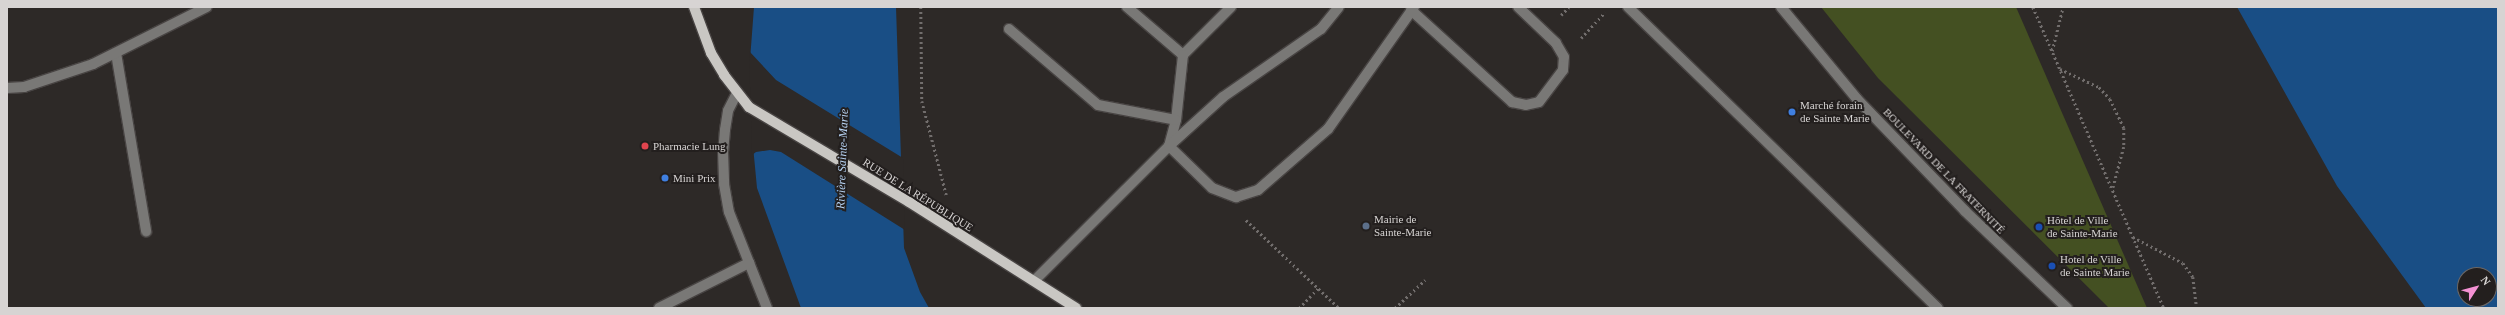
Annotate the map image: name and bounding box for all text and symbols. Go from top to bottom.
place label: Marché forain de Sainte Marie [1800,99,1870,125]
street label: BOULEVARD DE LA FRATERNITÉ [1880,105,2008,237]
marker: Marché forain de Sainte Marie [1787,107,1797,117]
water label: Rivière Sainte-Marie [834,109,852,209]
place label: Pharmacie Lung [653,139,725,153]
marker: Pharmacie Lung [640,141,650,151]
street label: RUE DE LA RÉPUBLIQUE [860,155,976,235]
place label: Mini Prix [673,171,715,185]
marker: Mini Prix [660,173,670,183]
place label: Mairie de Sainte-Marie [1374,213,1431,239]
place label: Hôtel de Ville de Sainte-Marie [2047,214,2118,240]
marker: Mairie de Sainte-Marie [1361,221,1371,231]
marker: Hôtel de Ville de Sainte-Marie [2034,222,2044,232]
place label: Hotel de Ville de Sainte Marie [2060,253,2130,279]
marker: Hotel de Ville de Sainte Marie [2047,261,2057,271]
north arrow [2457,267,2497,307]
text: N [2479,274,2493,287]

